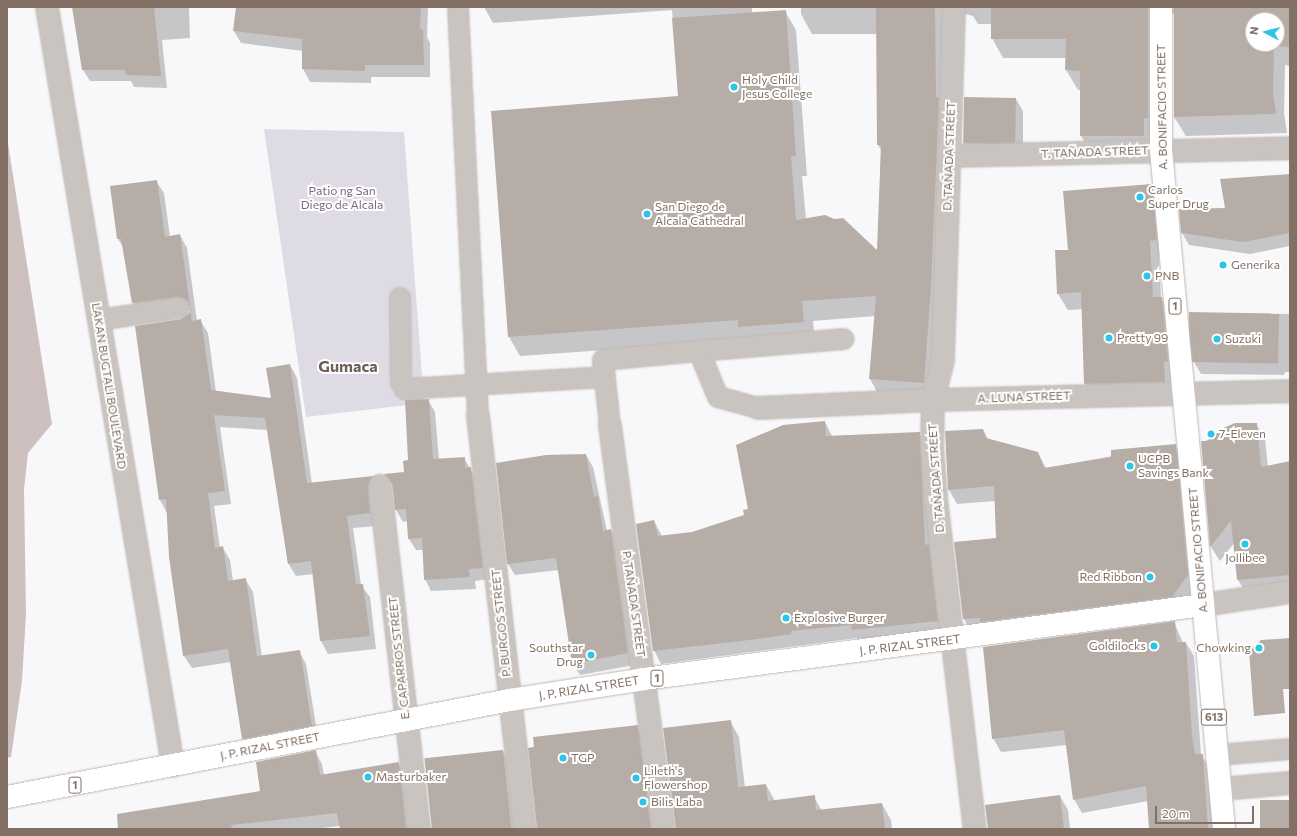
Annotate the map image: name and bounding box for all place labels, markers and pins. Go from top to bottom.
place label: Holy Child Jesus College [742,73,812,101]
marker: Holy Child Jesus College [729,82,739,92]
place label: Carlos Super Drug [1148,183,1209,211]
marker: Carlos Super Drug [1135,192,1145,202]
place label: San Diego de Alcala Cathedral [655,200,744,228]
marker: San Diego de Alcala Cathedral [642,209,652,219]
place label: Generika [1231,258,1280,272]
marker: Generika [1218,260,1228,270]
place label: PNB [1155,269,1179,283]
marker: PNB [1142,271,1152,281]
place label: Pretty 99 [1117,331,1168,345]
place label: Suzuki [1225,332,1261,346]
marker: Pretty 99 [1104,333,1114,343]
marker: Suzuki [1212,334,1222,344]
place label: 7-Eleven [1219,427,1266,441]
marker: 7-Eleven [1206,429,1216,439]
place label: UCPB Savings Bank [1138,452,1209,480]
marker: UCPB Savings Bank [1125,461,1135,471]
marker: Jollibee [1240,539,1250,549]
place label: Jollibee [1225,551,1265,565]
place label: Red Ribbon [1079,570,1142,584]
marker: Red Ribbon [1145,572,1155,582]
place label: Explosive Burger [794,611,885,625]
marker: Explosive Burger [781,613,791,623]
place label: Goldilocks [1089,639,1146,653]
place label: Southstar Drug [529,641,583,669]
marker: Goldilocks [1149,641,1159,651]
place label: Chowking [1196,641,1251,655]
marker: Chowking [1254,643,1264,653]
marker: Southstar Drug [586,650,596,660]
place label: TGP [571,751,595,765]
marker: TGP [558,753,568,763]
place label: Lileth's Flowershop [644,764,708,792]
place label: Masturbaker [376,770,446,784]
marker: Masturbaker [363,772,373,782]
marker: Lileth's Flowershop [631,773,641,783]
place label: Bilis Laba [651,795,702,809]
marker: Bilis Laba [638,797,648,807]

